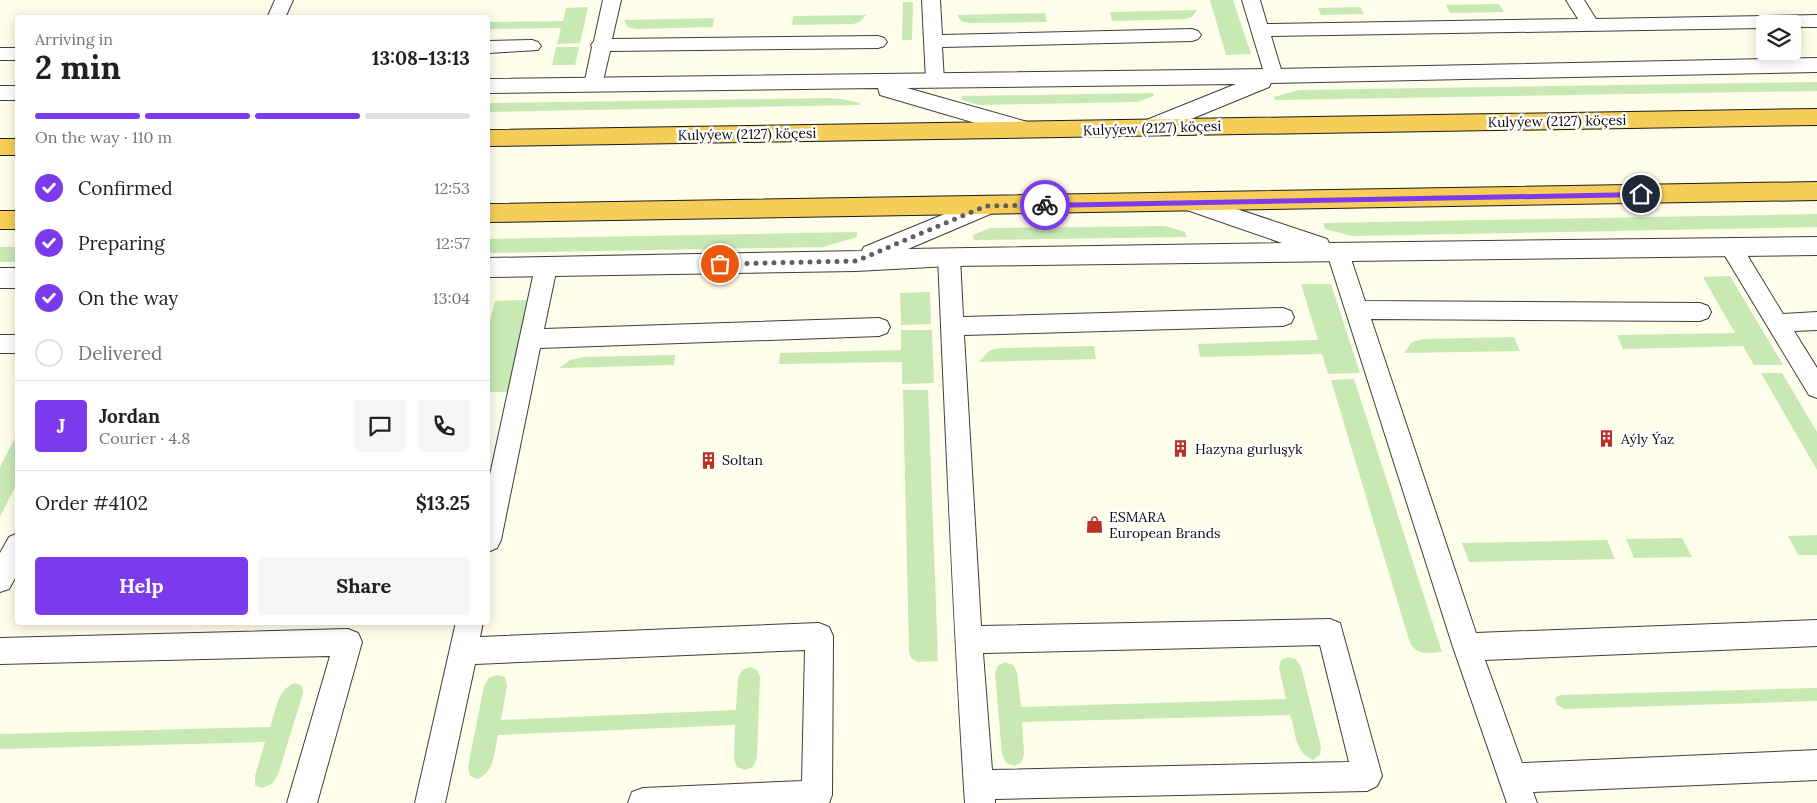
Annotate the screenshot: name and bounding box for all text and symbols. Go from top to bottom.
map controls [1756,15,1801,60]
button: layers [1756,15,1801,60]
text: Arriving in [35,29,113,49]
text: 13:08–13:13 [372,46,470,70]
text: 2 min [35,47,121,88]
street label: Kulyýew (2127) köçesi [1488,111,1627,131]
street label: Kulyýew (2127) köçesi [1082,117,1222,139]
street label: Kulyýew (2127) köçesi [678,124,817,144]
text: On the way · 110 m [35,127,172,147]
pin [1620,173,1662,215]
icon: check [35,174,63,202]
text: Confirmed [78,176,173,200]
text: 12:53 [434,178,470,198]
courier [1020,180,1070,230]
icon: home [1627,180,1655,208]
icon: bike [1031,191,1059,219]
icon: check [35,229,63,257]
text: Preparing [78,231,165,255]
text: 12:57 [435,233,470,253]
pin [699,243,741,285]
icon: bag [706,250,734,278]
icon: check [35,284,63,312]
text: On the way [78,286,178,310]
text: 13:04 [433,288,470,308]
text: Delivered [78,341,162,365]
button: chat [354,400,406,452]
button: phone [418,400,470,452]
text: Jordan [99,404,160,428]
text: J [57,414,65,438]
text: Courier · 4.8 [99,428,190,448]
building icon: Aýly Ýaz [1597,429,1617,449]
place label: Aýly Ýaz [1620,430,1674,448]
building icon: Hazyna gurluşyk [1171,439,1191,459]
place label: Hazyna gurluşyk [1195,440,1303,458]
building icon: Soltan [698,450,718,470]
place label: Soltan [722,451,764,469]
text: Order #4102 [35,491,148,515]
text: $13.25 [416,491,470,515]
place label: ESMARA European Brands [1109,508,1221,542]
shop icon: ESMARA European Brands [1085,515,1105,535]
button: Help [35,557,248,615]
button: Share [258,557,470,615]

